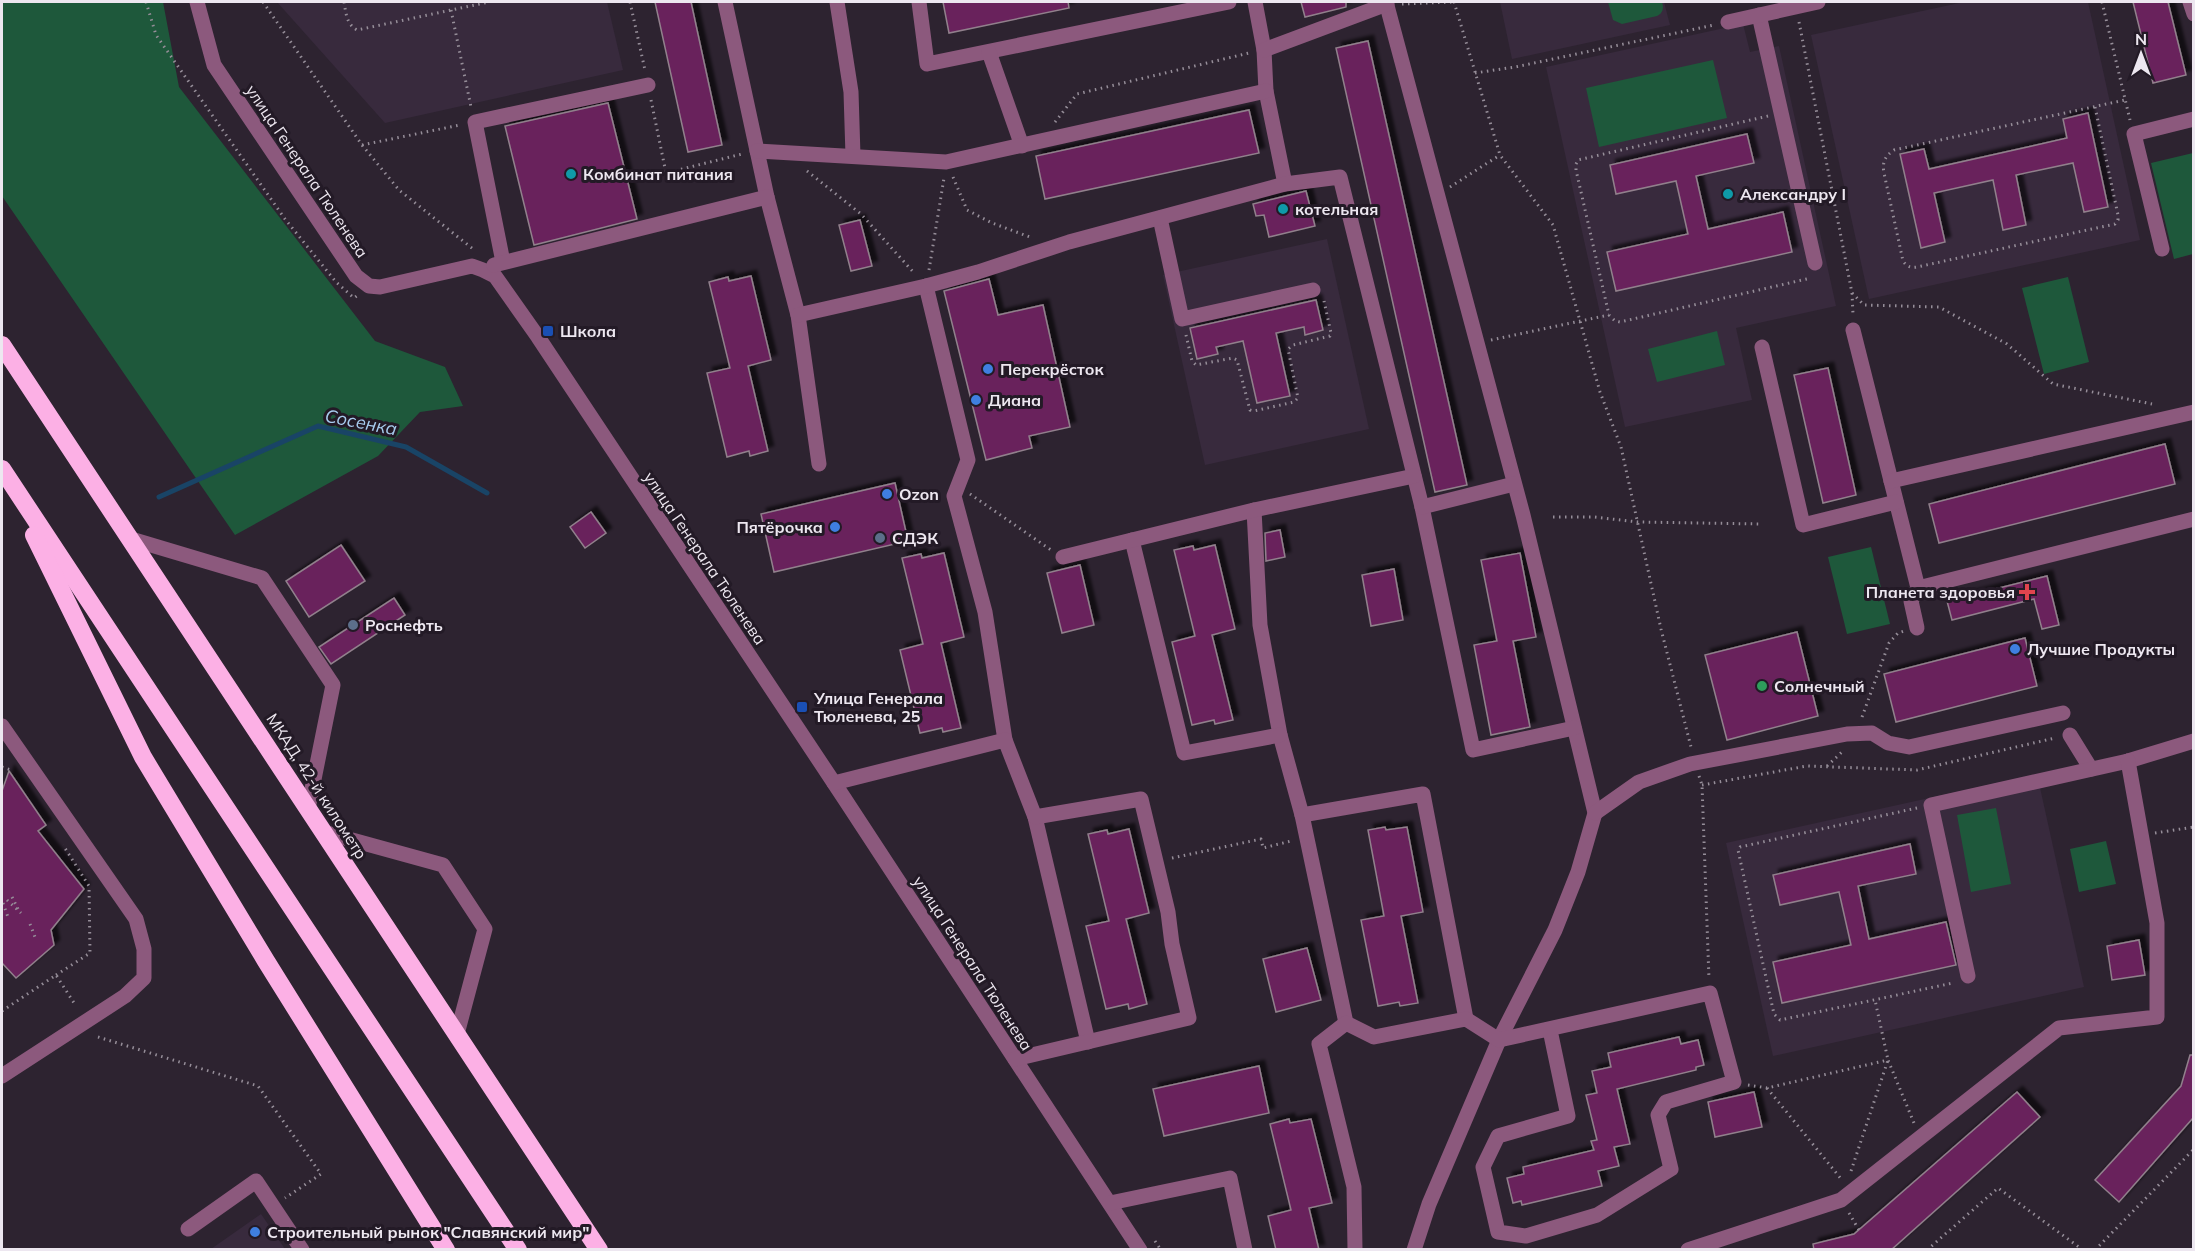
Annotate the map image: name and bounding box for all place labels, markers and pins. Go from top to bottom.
place label: Комбинат питания [583,164,733,184]
marker: Комбинат питания [564,167,578,181]
place label: Александру I [1740,184,1846,204]
marker: Александру I [1721,187,1735,201]
place label: котельная [1295,199,1378,219]
marker: котельная [1276,202,1290,216]
place label: Школа [560,321,616,341]
marker: Школа [541,324,555,338]
place label: Перекрёсток [1000,359,1104,379]
marker: Перекрёсток [981,362,995,376]
place label: Диана [988,390,1041,410]
marker: Диана [969,393,983,407]
place label: Ozon [899,484,939,504]
marker: Ozon [880,487,894,501]
place label: Пятёрочка [736,517,823,537]
marker: Пятёрочка [828,520,842,534]
place label: СДЭК [892,528,938,548]
marker: СДЭК [873,531,887,545]
place label: Планета здоровья [1866,582,2015,602]
marker: Планета здоровья [2020,585,2034,599]
place label: Роснефть [365,615,443,635]
marker: Роснефть [346,618,360,632]
place label: Лучшие Продукты [2027,639,2175,659]
marker: Лучшие Продукты [2008,642,2022,656]
place label: Солнечный [1774,676,1865,696]
marker: Солнечный [1755,679,1769,693]
place label: Улица Генерала Тюленева, 25 [813,688,943,726]
marker: Улица Генерала Тюленева, 25 [795,700,809,714]
place label: Строительный рынок "Славянский мир" [267,1222,589,1242]
marker: Строительный рынок "Славянский мир" [248,1225,262,1239]

